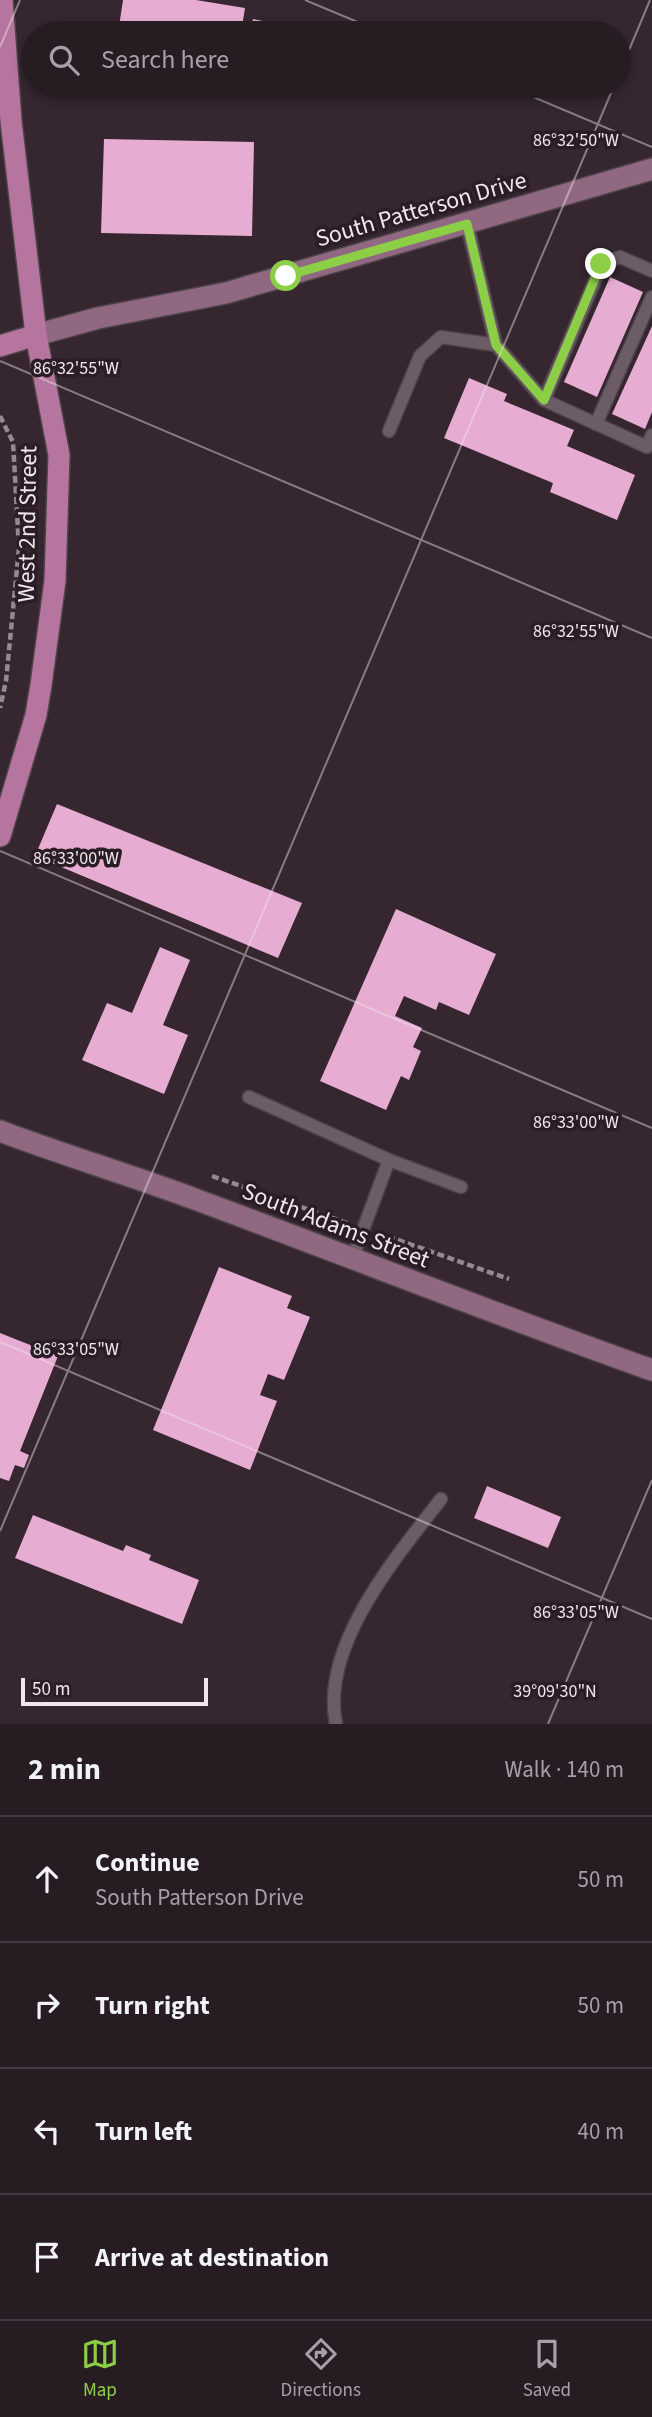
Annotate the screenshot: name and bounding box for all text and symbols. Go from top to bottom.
search box [21,21,631,98]
icon: search [45,41,83,79]
text: Search here [101,41,229,78]
text: 86°32'50"W [533,128,619,153]
street label: South Patterson Drive [312,163,531,256]
route end [585,248,616,279]
route start [270,260,301,291]
text: 86°32'55"W [33,356,119,381]
street label: West 2nd Street [9,445,46,603]
text: 86°32'55"W [533,619,619,644]
text: 86°33'00"W [33,846,119,871]
text: 86°33'00"W [533,1110,619,1135]
street label: South Adams Street [237,1174,435,1277]
text: 86°33'05"W [33,1337,119,1362]
text: 86°33'05"W [533,1600,619,1625]
scale bar [21,1675,208,1707]
text: 50 m [32,1676,70,1703]
text: 39°09'30"N [513,1679,597,1704]
text: 2 min [28,1748,101,1791]
text: Walk · 140 m [505,1753,624,1786]
text: Continue [95,1844,200,1881]
icon: ahead [28,1860,66,1898]
text: 50 m [577,1863,624,1896]
text: South Patterson Drive [95,1881,304,1914]
icon: right [28,1986,66,2024]
text: Turn right [95,1987,210,2024]
text: 50 m [577,1989,624,2022]
icon: left [28,2112,66,2150]
text: Turn left [95,2113,192,2150]
text: 40 m [577,2115,624,2148]
icon: arrive [28,2238,66,2276]
text: Arrive at destination [95,2239,329,2276]
tab: Map [81,2335,119,2404]
tab: Directions [281,2335,361,2404]
tab: Saved [523,2335,571,2404]

